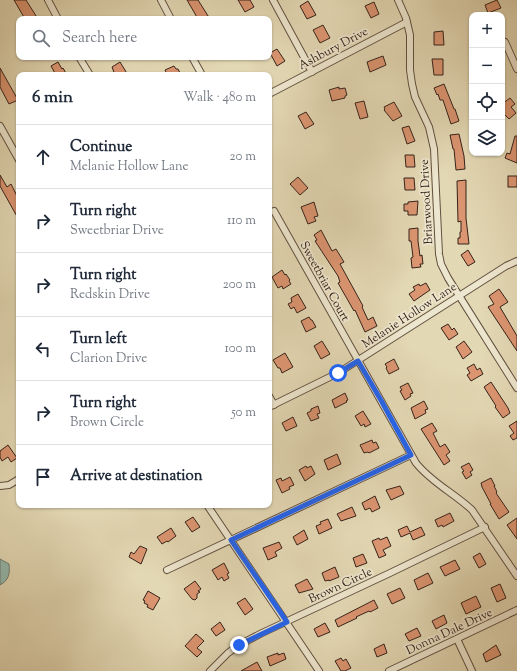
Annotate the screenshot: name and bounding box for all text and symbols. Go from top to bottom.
map controls [469,12,505,156]
button: + [469,12,505,48]
search box [16,16,272,60]
street label: Ashbury Drive [295,23,372,75]
icon: search [30,27,52,49]
text: Search here [62,28,137,49]
button: − [469,48,505,84]
button: locate [469,84,505,120]
text: 6 min [32,86,73,110]
text: Walk · 480 m [183,89,256,107]
button: layers [469,120,505,156]
text: Continue [70,137,132,158]
icon: ahead [32,146,54,168]
text: 20 m [230,148,256,166]
text: Melanie Hollow Lane [70,158,189,176]
street label: Briarwood Drive [416,158,438,245]
text: Turn right [70,201,136,222]
icon: right [32,210,54,232]
text: 110 m [227,212,256,230]
text: Sweetbriar Drive [70,222,164,240]
street label: Sweetbriar Court [295,238,354,325]
text: Turn right [70,265,136,286]
icon: right [32,274,54,296]
text: 200 m [223,276,256,294]
street label: Melanie Hollow Lane [359,278,461,353]
text: Redskin Drive [70,286,150,304]
text: Turn left [70,329,127,350]
icon: left [32,338,54,360]
text: 100 m [224,340,256,358]
text: Clarion Drive [70,350,147,368]
route start [329,364,347,382]
text: Turn right [70,393,136,414]
icon: right [32,402,54,424]
text: 50 m [231,404,256,422]
text: Brown Circle [70,414,144,432]
icon: arrive [32,466,54,488]
text: Arrive at destination [70,466,203,487]
street label: Brown Circle [306,563,376,609]
street label: Donna Dale Drive [403,604,496,660]
route end [230,636,248,654]

